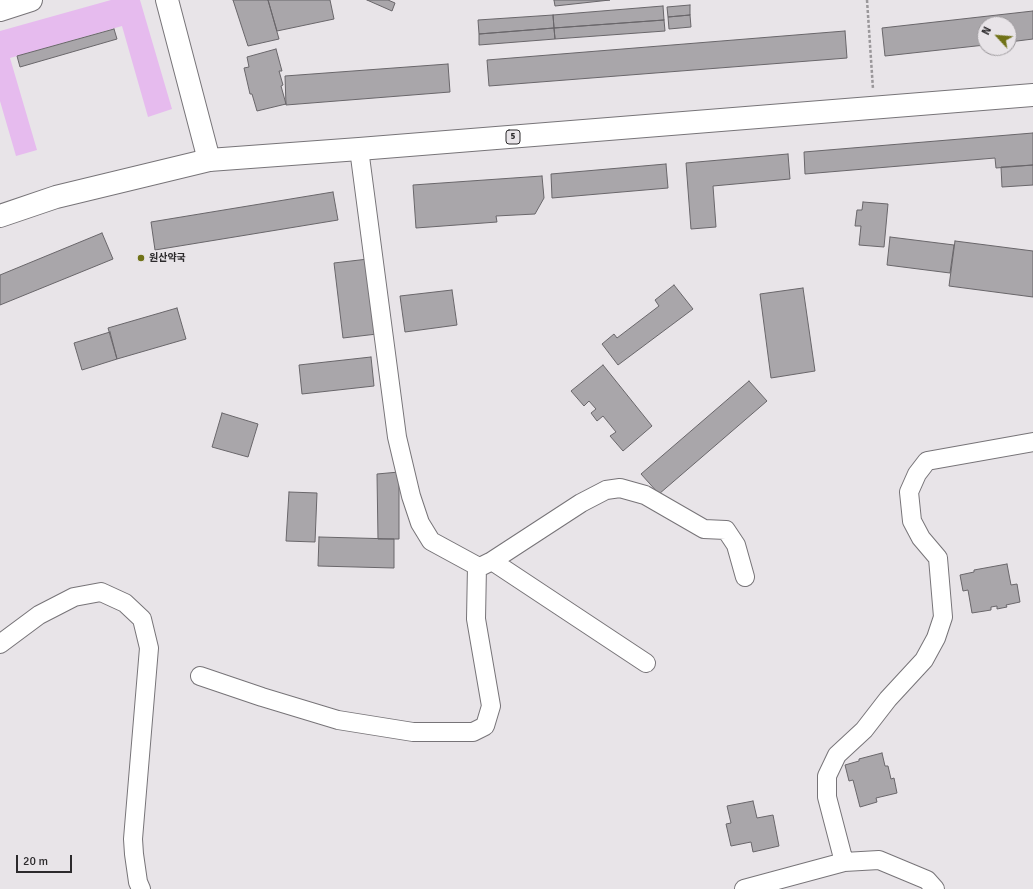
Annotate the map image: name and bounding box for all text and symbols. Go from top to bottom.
north arrow [977,16,1017,56]
text: N [979,25,994,37]
road number: 5 [506,130,520,144]
place label: 원산약국 [149,252,186,264]
marker: 원산약국 [136,253,146,263]
scale bar [18,847,74,873]
text: 20 m [23,854,48,869]

